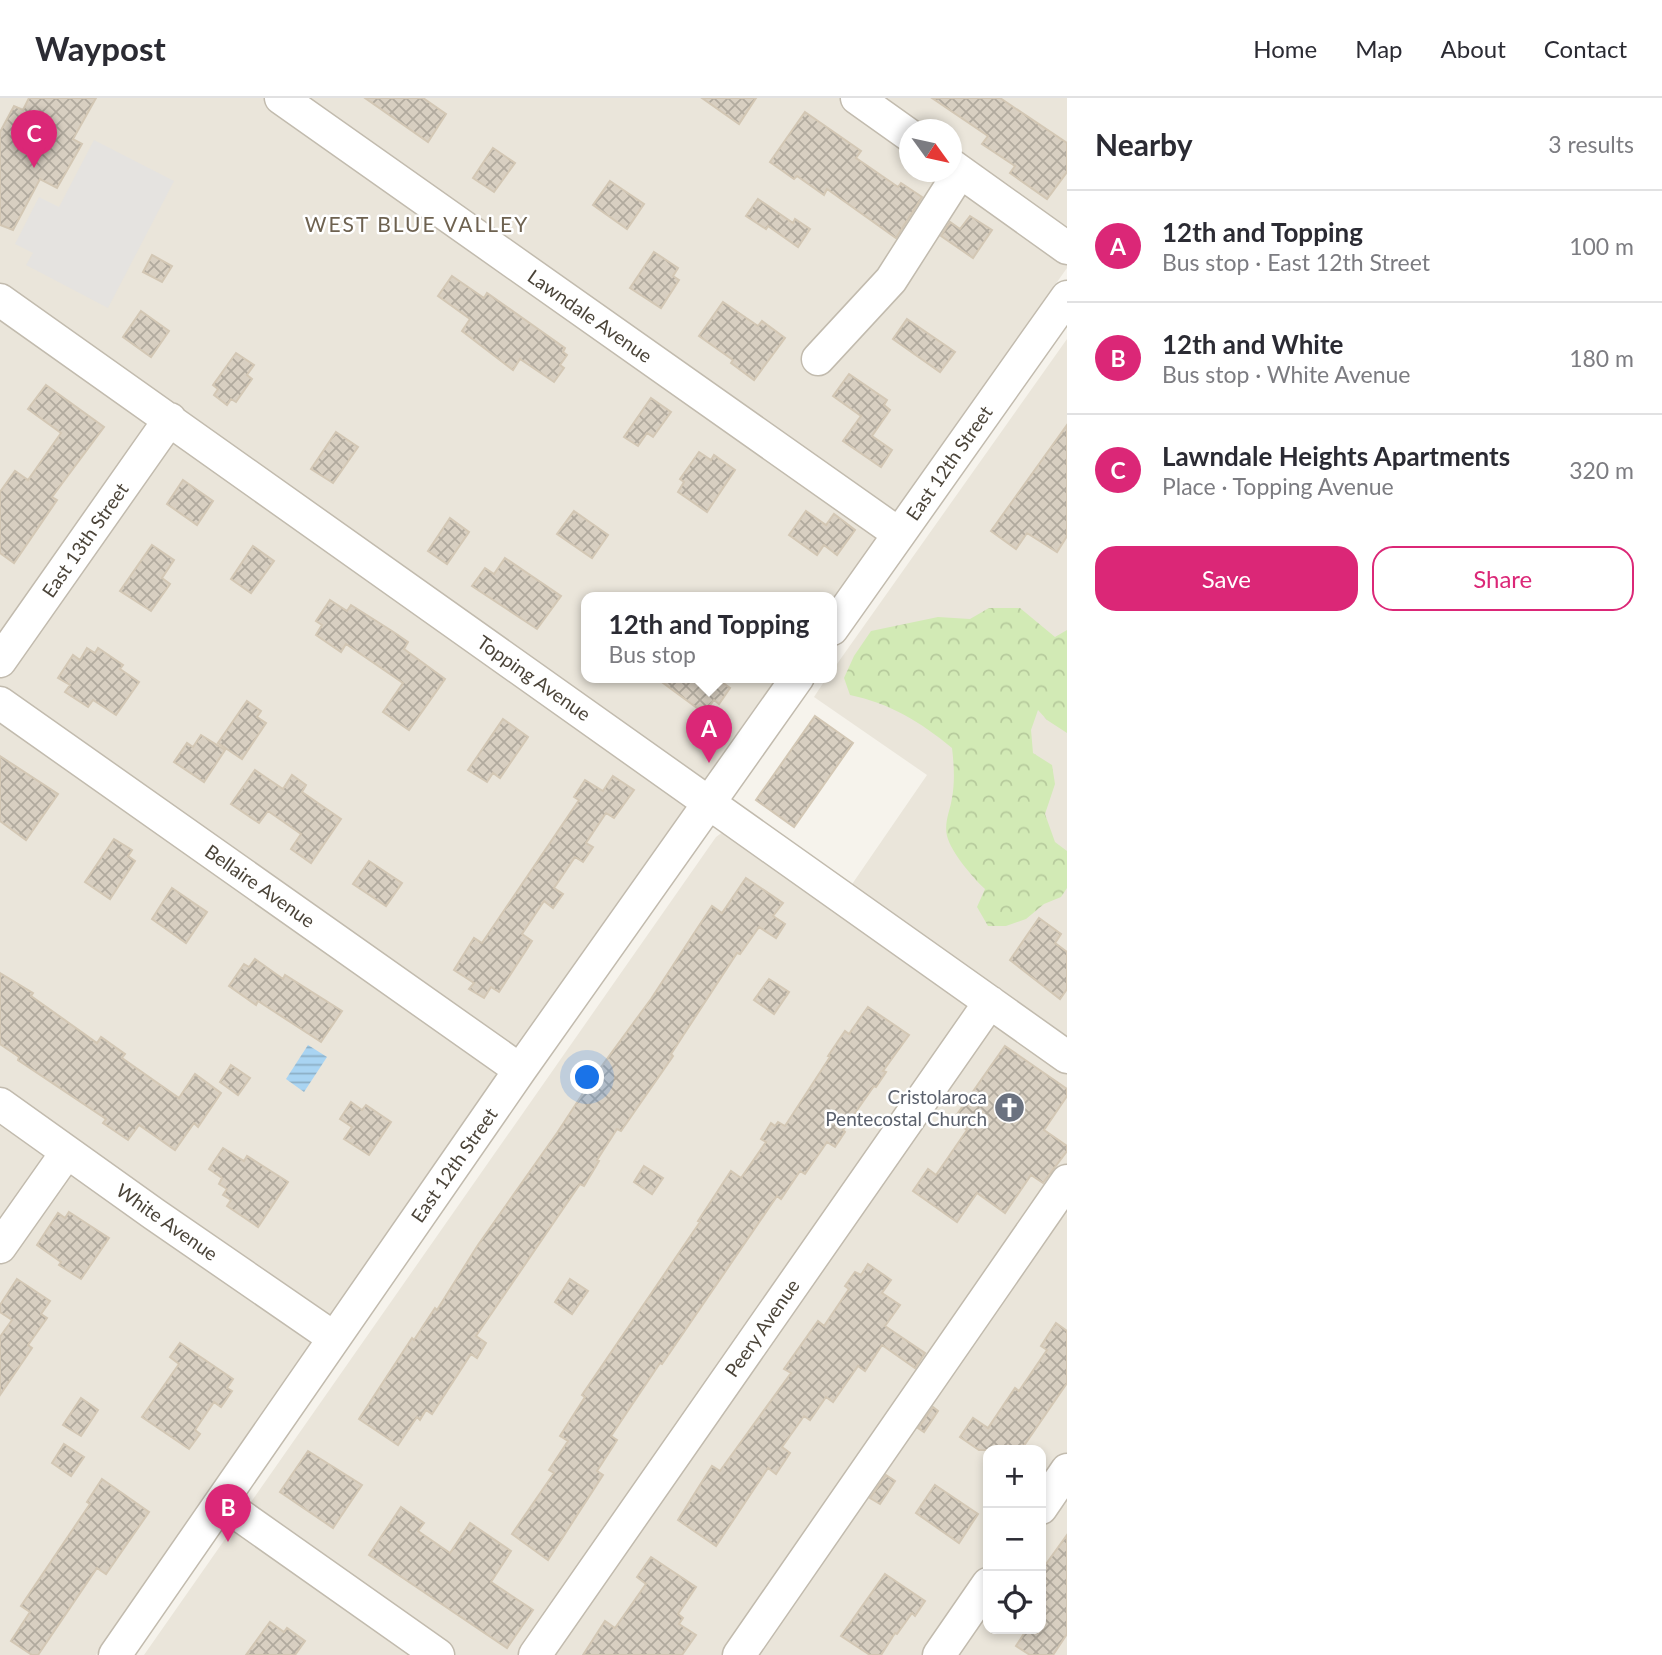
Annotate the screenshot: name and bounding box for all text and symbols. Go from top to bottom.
text: Waypost [35,28,166,68]
text: Home [1253,34,1317,63]
text: Map [1355,34,1403,63]
text: About [1441,34,1506,63]
text: Contact [1544,34,1627,63]
pin: C [11,110,57,168]
north arrow [899,119,962,182]
text: Nearby [1095,126,1193,162]
text: 3 results [1548,130,1634,158]
district label: WEST BLUE VALLEY [305,211,529,236]
text: 12th and Topping [1162,216,1363,248]
text: A [1110,232,1126,260]
text: 100 m [1569,232,1634,260]
text: Bus stop · East 12th Street [1162,248,1430,276]
street label: Lawndale Avenue [524,264,657,367]
text: 12th and White [1162,328,1343,360]
text: B [1110,344,1126,372]
text: 180 m [1569,344,1634,372]
text: Bus stop · White Avenue [1162,360,1410,388]
street label: East 12th Street [901,401,997,524]
text: Lawndale Heights Apartments [1162,440,1510,472]
text: C [1110,456,1126,484]
text: 320 m [1569,456,1634,484]
text: Place · Topping Avenue [1162,472,1394,500]
street label: East 13th Street [37,478,133,601]
button: Save [1095,546,1358,611]
button: Share [1372,546,1634,611]
popup [581,592,837,683]
text: 12th and Topping [609,608,809,640]
street label: Topping Avenue [473,630,595,725]
text: Bus stop [609,640,696,668]
pin: A [686,705,732,763]
street label: Bellaire Avenue [201,839,320,932]
your location [570,1060,604,1094]
place label: Cristolaroca Pentecostal Church [825,1085,987,1130]
church icon: Cristolaroca Pentecostal Church [993,1091,1027,1125]
street label: East 12th Street [406,1103,502,1226]
street label: White Avenue [112,1178,222,1265]
street label: Peery Avenue [719,1274,804,1381]
map controls [983,1445,1046,1634]
button: + [983,1445,1046,1508]
pin: B [205,1484,251,1542]
button: − [983,1508,1046,1571]
button: locate [983,1571,1046,1634]

